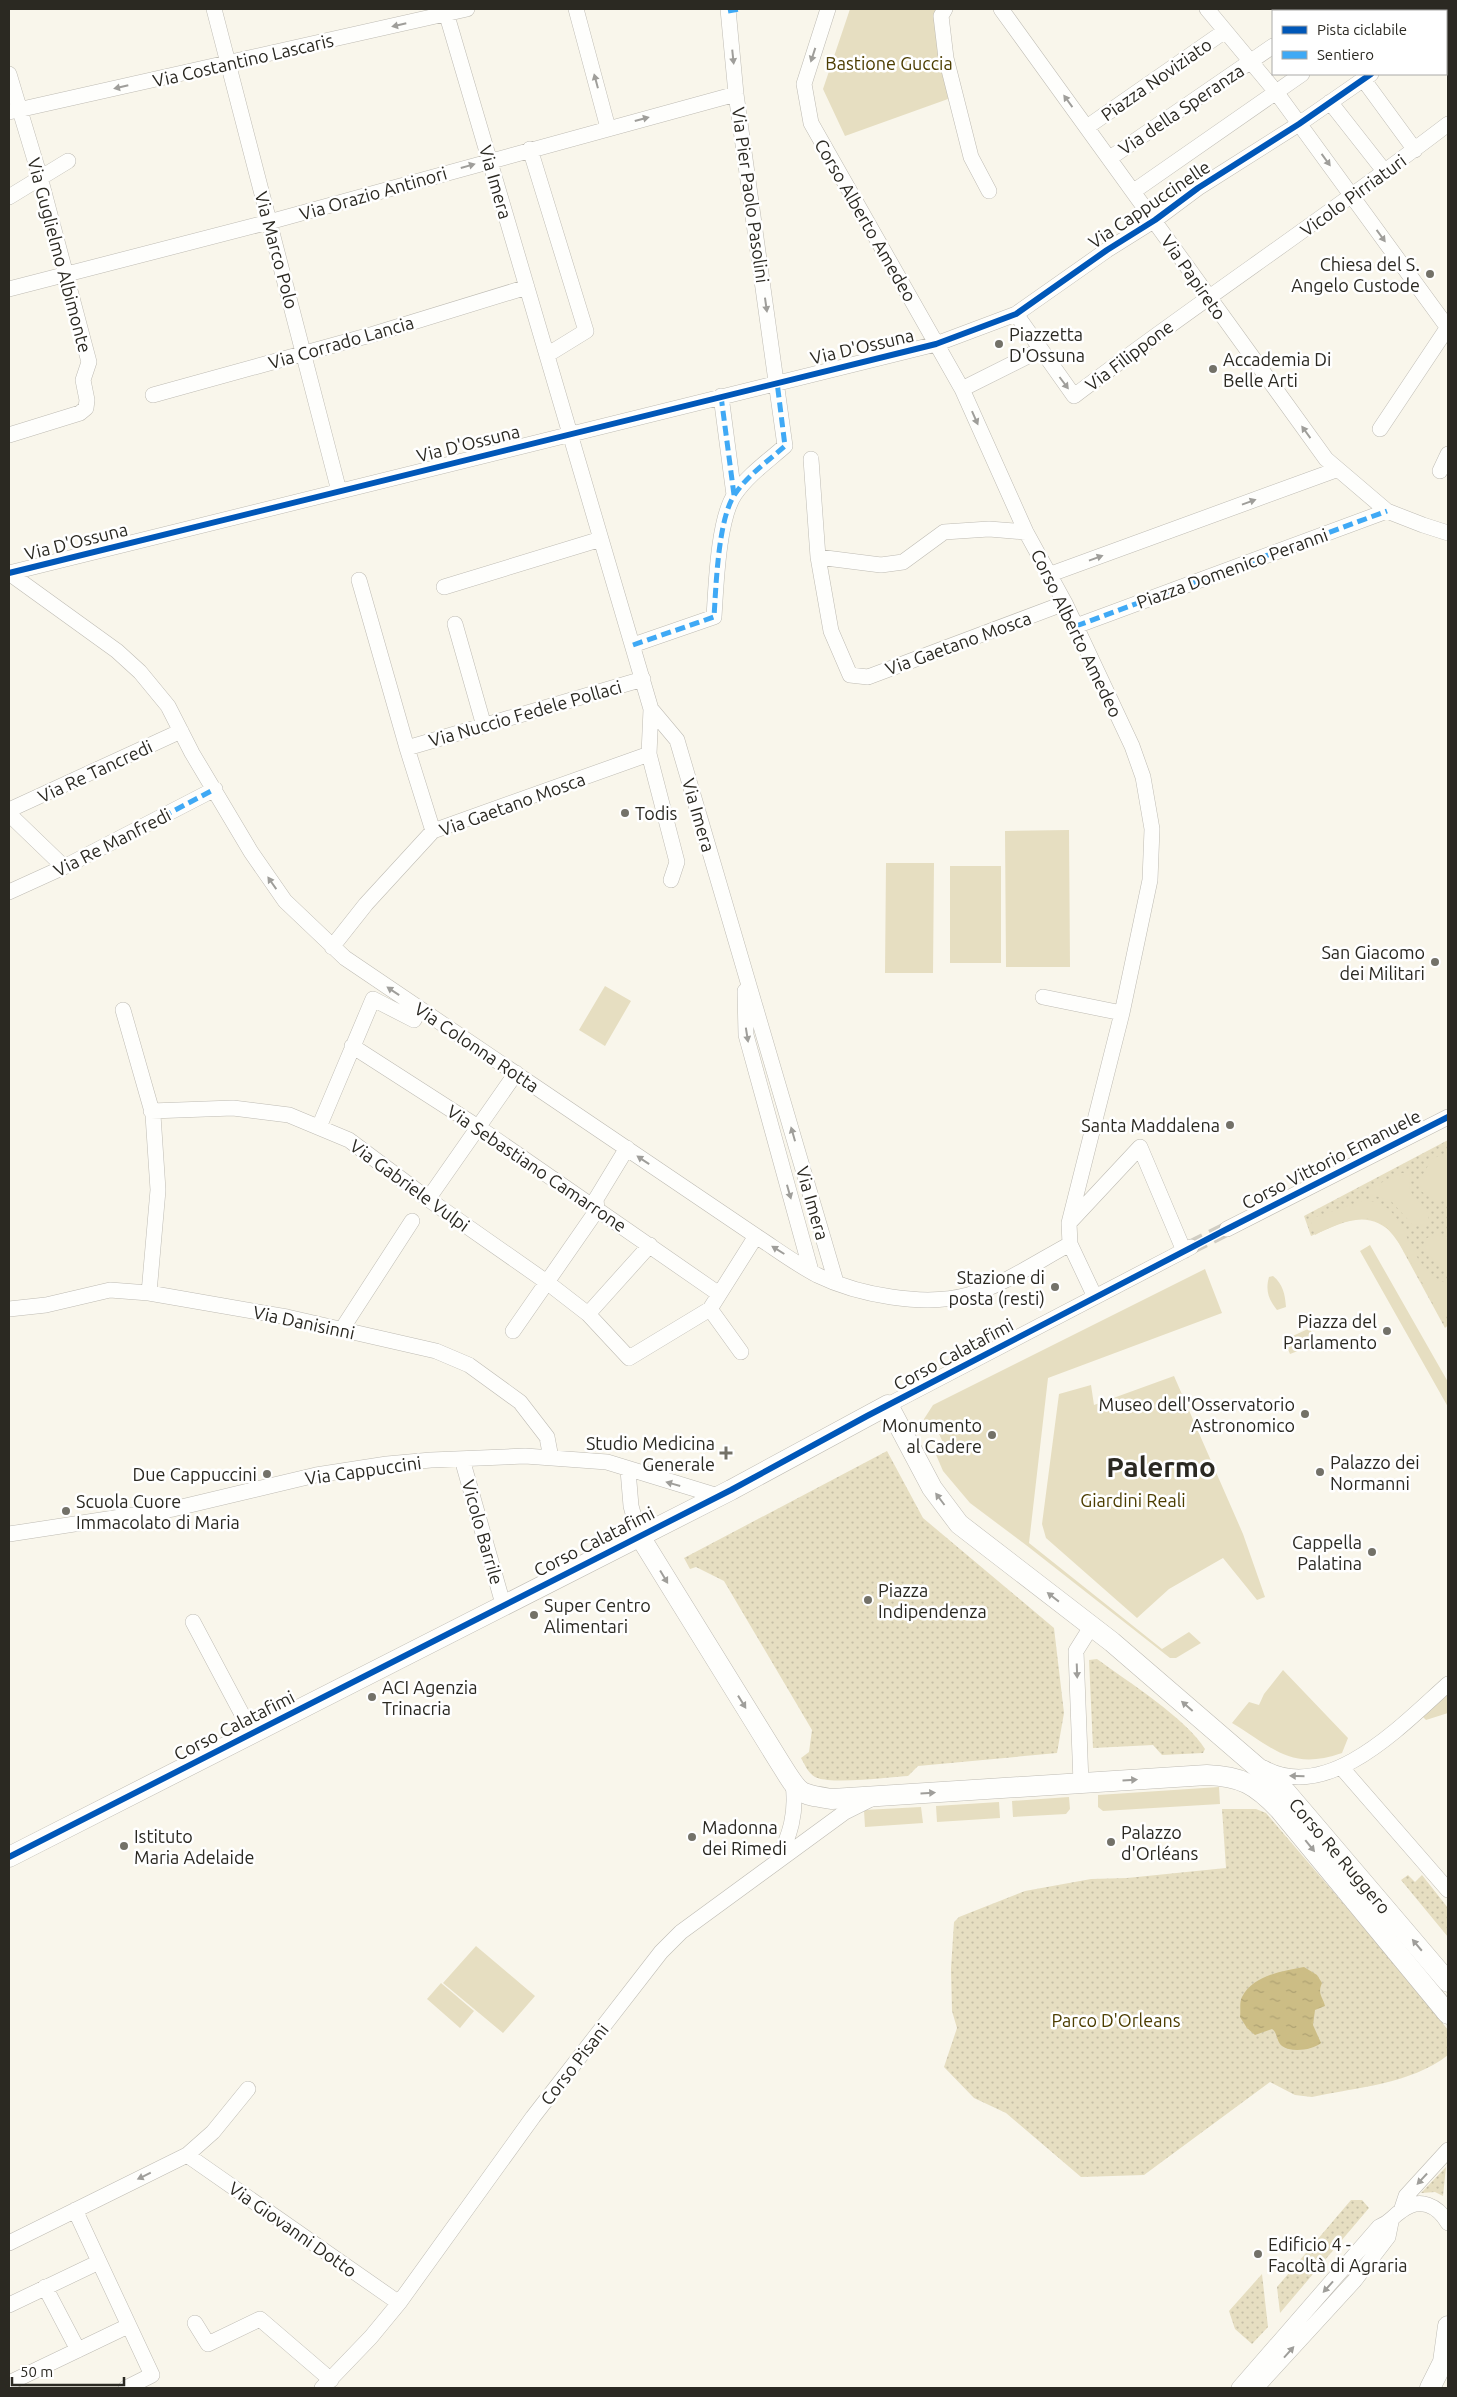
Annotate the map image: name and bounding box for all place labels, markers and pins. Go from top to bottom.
place label: Chiesa del S. Angelo Custode [1291,254,1420,295]
marker: Chiesa del S. Angelo Custode [1424,268,1436,280]
place label: Piazzetta D'Ossuna [1009,324,1085,365]
marker: Piazzetta D'Ossuna [993,338,1005,350]
place label: Accademia Di Belle Arti [1223,349,1331,390]
marker: Accademia Di Belle Arti [1207,363,1219,375]
place label: Todis [635,803,678,823]
marker: Todis [619,807,631,819]
place label: San Giacomo dei Militari [1321,942,1425,983]
marker: San Giacomo dei Militari [1429,956,1441,968]
place label: Santa Maddalena [1081,1115,1220,1135]
marker: Santa Maddalena [1224,1119,1236,1131]
place label: Stazione di posta (resti) [948,1267,1045,1309]
marker: Stazione di posta (resti) [1049,1281,1061,1293]
place label: Piazza del Parlamento [1283,1311,1377,1352]
marker: Piazza del Parlamento [1381,1325,1393,1337]
place label: Museo dell'Osservatorio Astronomico [1099,1394,1295,1435]
marker: Museo dell'Osservatorio Astronomico [1299,1408,1311,1420]
place label: Monumento al Cadere [882,1415,982,1456]
marker: Monumento al Cadere [986,1429,998,1441]
place label: Studio Medicina Generale [586,1433,715,1474]
marker: Studio Medicina Generale [719,1446,733,1460]
place label: Palazzo dei Normanni [1330,1452,1420,1493]
place label: Due Cappuccini [133,1464,257,1484]
marker: Palazzo dei Normanni [1314,1466,1326,1478]
marker: Due Cappuccini [261,1468,273,1480]
place label: Scuola Cuore Immacolato di Maria [76,1491,240,1532]
marker: Scuola Cuore Immacolato di Maria [60,1505,72,1517]
place label: Cappella Palatina [1292,1532,1362,1573]
marker: Cappella Palatina [1366,1546,1378,1558]
place label: Piazza Indipendenza [878,1580,987,1621]
marker: Piazza Indipendenza [862,1594,874,1606]
place label: Super Centro Alimentari [544,1595,651,1636]
marker: Super Centro Alimentari [528,1609,540,1621]
place label: ACI Agenzia Trinacria [382,1677,477,1718]
marker: ACI Agenzia Trinacria [366,1691,378,1703]
place label: Madonna dei Rimedi [702,1817,787,1858]
place label: Palazzo d'Orléans [1121,1822,1199,1863]
place label: Istituto Maria Adelaide [134,1826,254,1867]
marker: Madonna dei Rimedi [686,1831,698,1843]
marker: Palazzo d'Orléans [1105,1836,1117,1848]
marker: Istituto Maria Adelaide [118,1840,130,1852]
place label: Edificio 4 - Facoltà di Agraria [1268,2234,1408,2275]
marker: Edificio 4 - Facoltà di Agraria [1252,2248,1264,2260]

